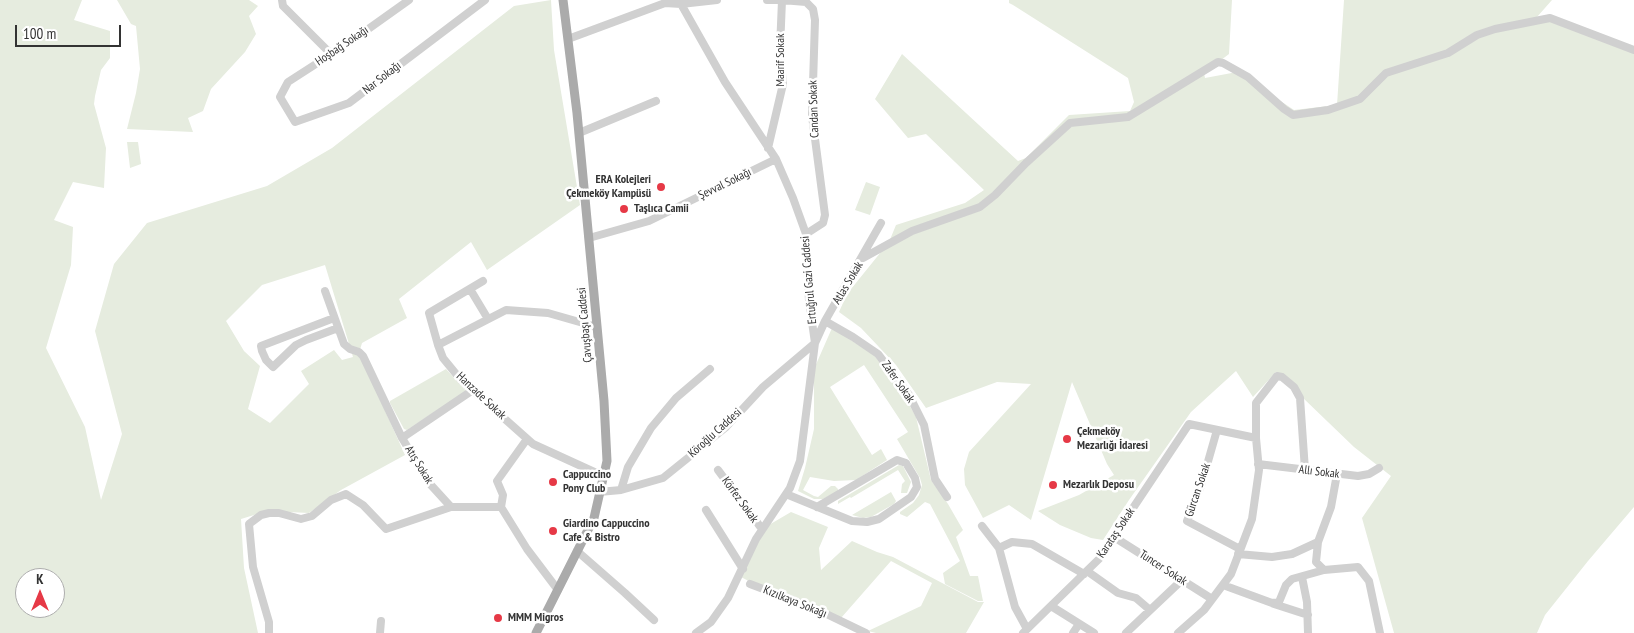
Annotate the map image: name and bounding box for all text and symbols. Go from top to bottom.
scale bar [18,15,124,47]
street label: Hoşbağ Sokağı [313,23,371,69]
text: 100 m [23,24,56,43]
street label: Maarif Sokak [774,33,788,87]
street label: Nar Sokağı [360,59,404,97]
street label: Candan Sokak [806,80,822,138]
street label: Şevval Sokağı [696,165,754,203]
place label: ERA Kolejleri Çekmeköy Kampüsü [566,173,651,201]
marker: ERA Kolejleri Çekmeköy Kampüsü [655,181,667,193]
place label: Taşlıca Camii [634,202,689,216]
marker: Taşlıca Camii [618,203,630,215]
street label: Ertuğrul Gazi Caddesi [798,235,820,325]
street label: Atlas Sokak [830,259,866,307]
street label: Çavuşbaşı Caddesi [575,287,595,363]
street label: Zafer Sokak [878,358,918,406]
street label: Hanzade Sokak [453,369,509,423]
street label: Köroğlu Caddesi [685,405,745,461]
place label: Çekmeköy Mezarlığı İdaresi [1077,425,1148,453]
marker: Çekmeköy Mezarlığı İdaresi [1061,433,1073,445]
street label: Atış Sokak [402,443,436,487]
street label: Gürcan Sokak [1182,461,1214,519]
street label: Allı Sokak [1298,462,1340,482]
place label: Cappuccino Pony Club [563,468,611,496]
street label: Körfez Sokak [719,474,761,526]
marker: Cappuccino Pony Club [547,476,559,488]
place label: Mezarlık Deposu [1063,478,1134,492]
marker: Mezarlık Deposu [1047,479,1059,491]
street label: Karataş Sokak [1094,505,1138,561]
place label: Giardino Cappuccino Cafe & Bistro [563,517,650,545]
marker: Giardino Cappuccino Cafe & Bistro [547,525,559,537]
street label: Tuncer Sokak [1136,547,1190,589]
north arrow [15,568,65,618]
text: K [36,570,44,588]
street label: Kızılkaya Sokağı [761,583,829,621]
place label: MMM Migros [508,611,563,625]
marker: MMM Migros [492,612,504,624]

